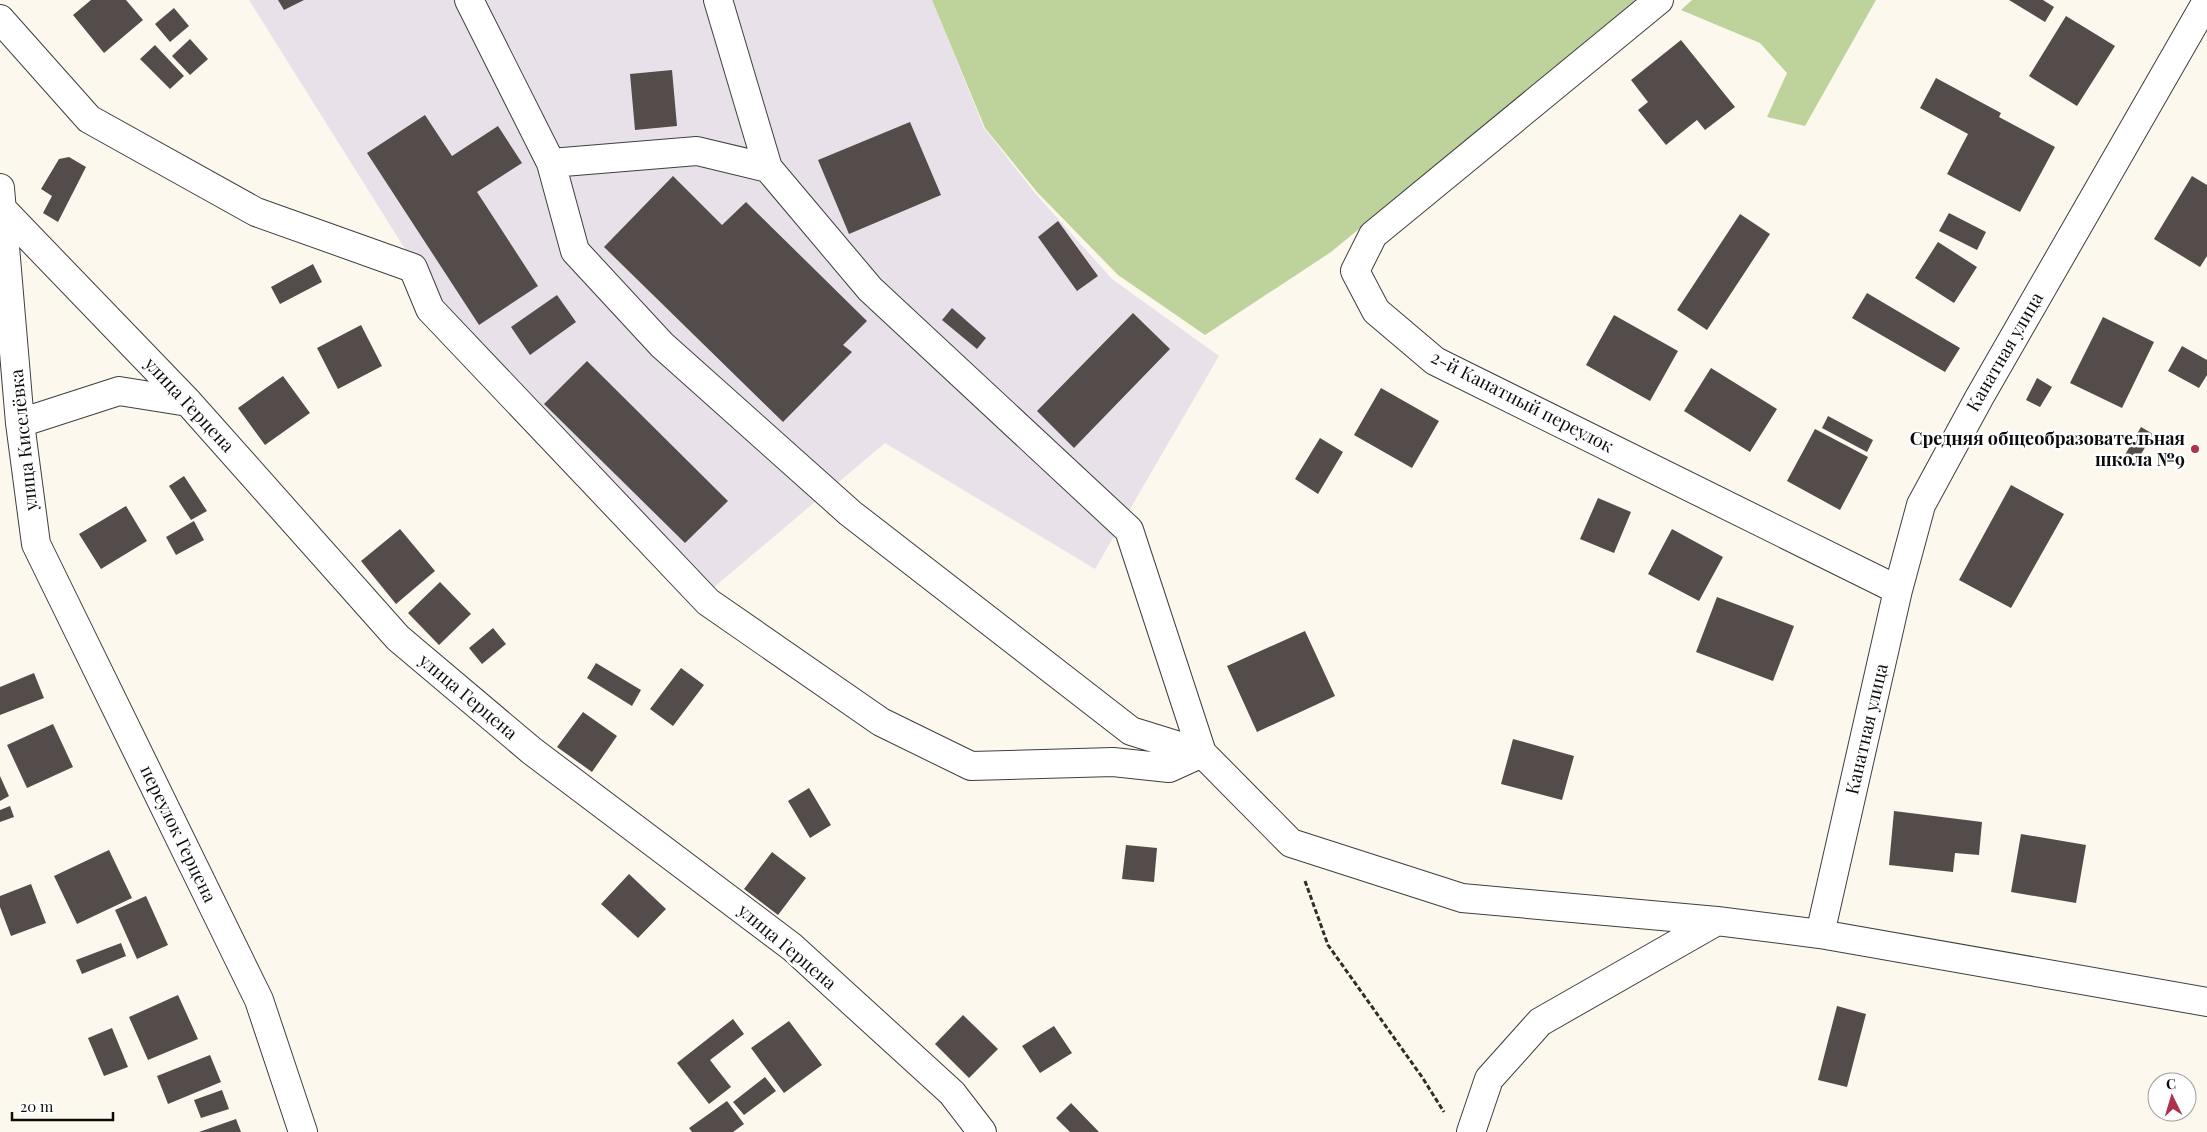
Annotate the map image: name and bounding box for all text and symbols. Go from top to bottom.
street label: Канатная улица [1960,288,2048,415]
street label: 2-й Канатный переулок [1427,345,1618,458]
street label: улица Герцена [139,351,240,457]
street label: улица Киселёвка [4,368,42,513]
place label: Средняя общеобразовательная школа №9 [1910,426,2185,471]
marker: Средняя общеобразовательная школа №9 [2189,443,2201,455]
street label: улица Герцена [414,647,523,744]
street label: Канатная улица [1839,661,1893,797]
street label: переулок Герцена [135,761,223,906]
street label: улица Герцена [733,897,842,994]
north arrow [2147,1072,2197,1122]
text: С [2165,1074,2177,1093]
scale bar [12,1090,114,1122]
text: 20 m [20,1096,54,1116]

